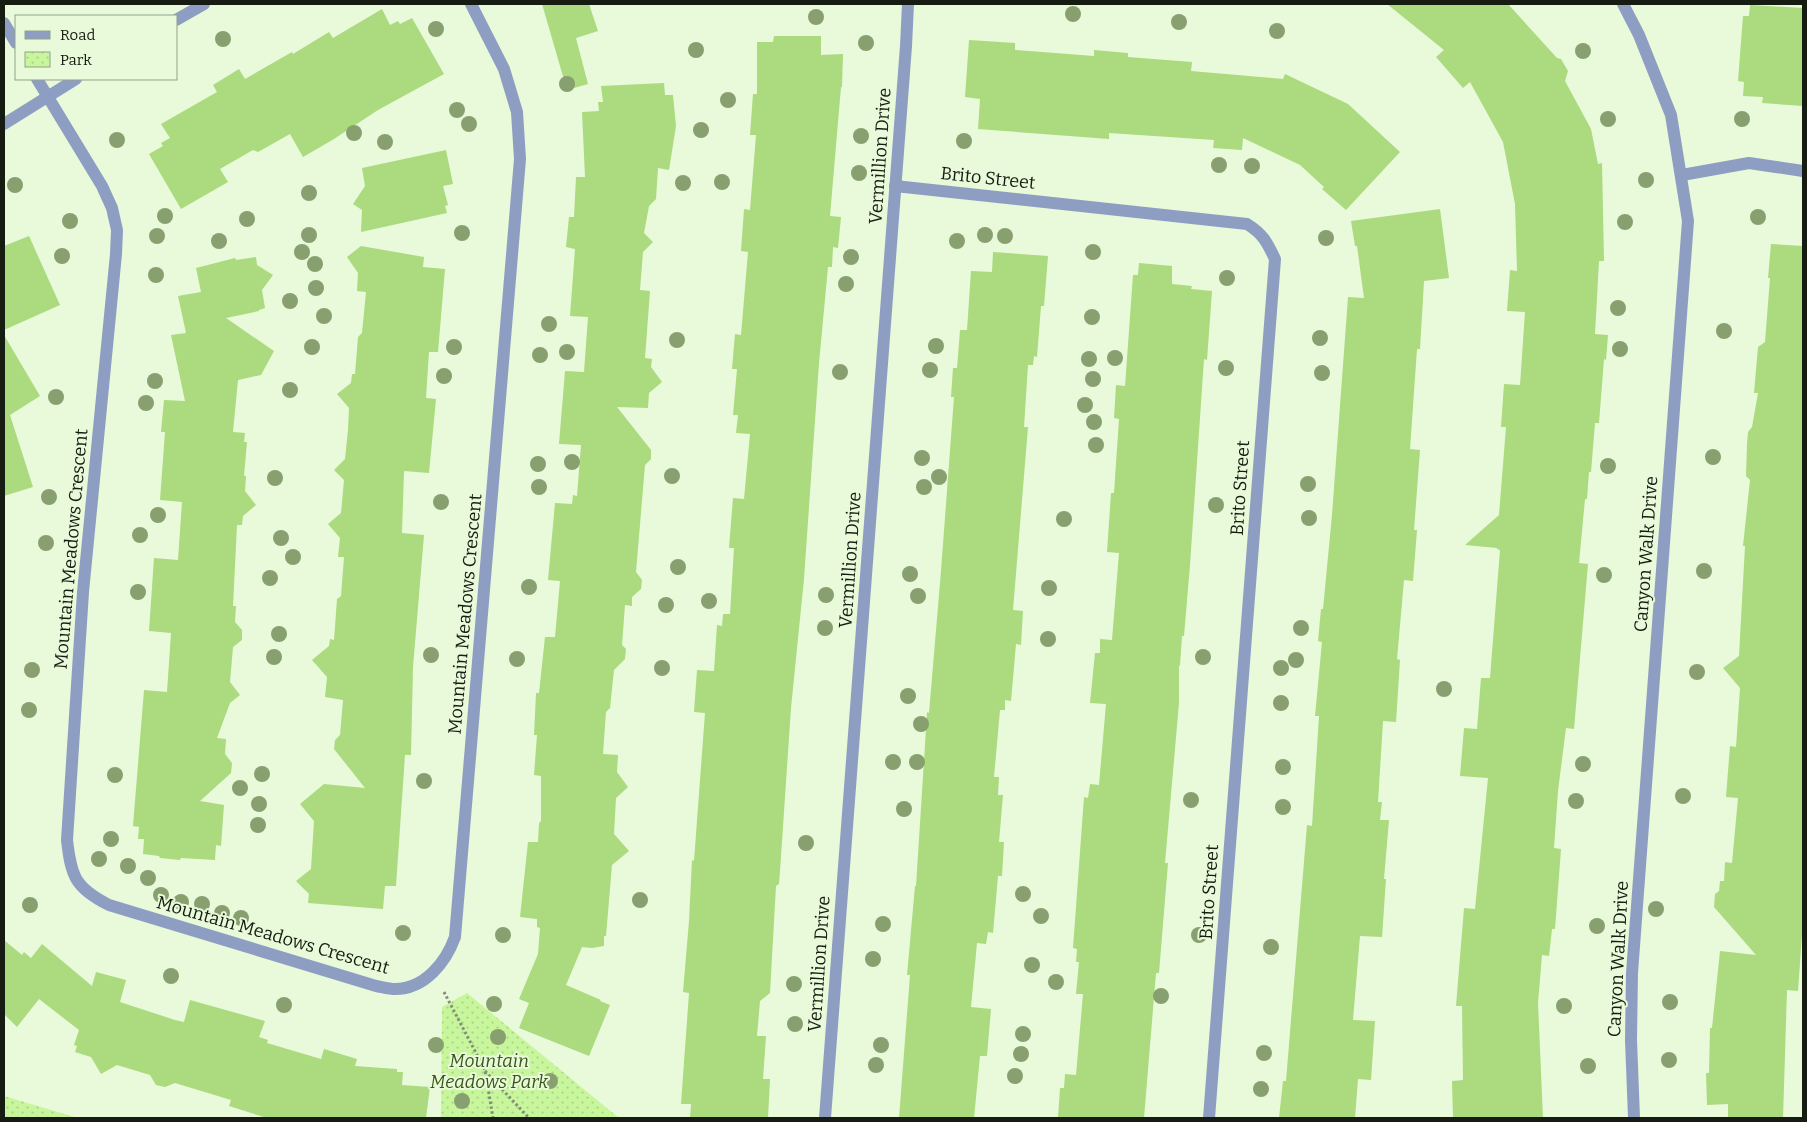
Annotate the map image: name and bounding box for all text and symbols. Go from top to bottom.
legend [15,15,178,80]
text: Road [60,26,95,44]
text: Park [60,51,92,69]
street label: Vermillion Drive [864,87,896,225]
street label: Brito Street [939,162,1037,194]
street label: Mountain Meadows Crescent [50,427,93,670]
street label: Brito Street [1226,439,1254,536]
street label: Canyon Walk Drive [1630,475,1662,633]
street label: Vermillion Drive [834,491,866,629]
street label: Mountain Meadows Crescent [444,492,487,735]
street label: Brito Street [1195,843,1223,940]
street label: Canyon Walk Drive [1603,880,1633,1038]
street label: Mountain Meadows Crescent [154,891,392,979]
street label: Vermillion Drive [803,895,835,1033]
park label: Mountain Meadows Park [430,1050,548,1093]

